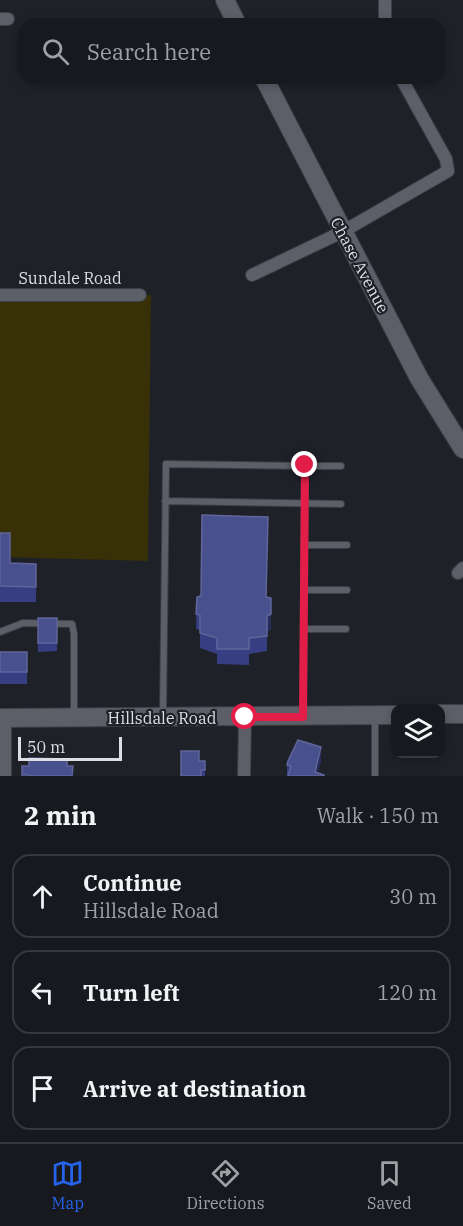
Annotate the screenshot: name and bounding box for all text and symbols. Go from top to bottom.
search box [18,18,445,84]
icon: search [39,35,72,68]
text: Search here [87,37,211,66]
street label: Chase Avenue [326,214,394,316]
street label: Sundale Road [18,268,122,288]
route end [291,451,317,477]
route start [231,703,257,729]
map controls [391,704,445,758]
button: layers [391,704,445,758]
street label: Hillsdale Road [108,708,217,728]
scale bar [18,734,122,762]
text: 50 m [27,737,65,757]
text: 2 min [24,798,97,832]
text: Walk · 150 m [317,802,439,829]
text: Continue [83,868,182,897]
icon: ahead [26,880,59,913]
text: 30 m [389,883,437,910]
text: Hillsdale Road [83,897,219,924]
icon: left [26,976,59,1009]
text: Turn left [83,978,179,1007]
text: 120 m [377,979,437,1006]
icon: arrive [26,1072,59,1105]
text: Arrive at destination [83,1074,306,1103]
tab: Map [51,1157,84,1213]
tab: Directions [187,1157,265,1213]
tab: Saved [367,1157,412,1213]

